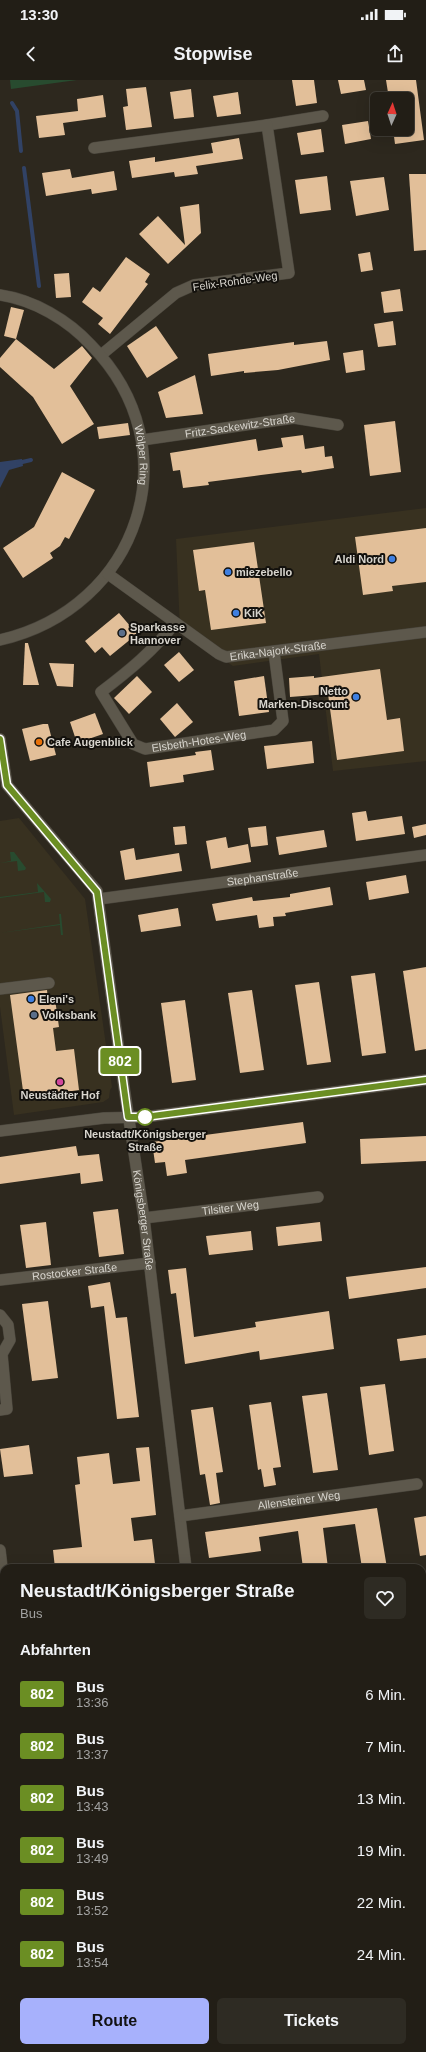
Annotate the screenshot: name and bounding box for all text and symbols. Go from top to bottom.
text: 13:30 [20,6,58,23]
icon: back [20,43,42,65]
icon: share [384,43,406,65]
text: Stopwise [173,44,253,64]
north arrow [370,92,414,136]
map controls [370,92,414,136]
street label: Felix-Rohde-Weg [192,269,278,293]
street label: Fritz-Sackewitz-Straße [184,412,296,440]
street label: Wölper Ring [132,424,150,486]
place label: Aldi Nord [335,553,384,565]
marker: Aldi Nord [387,554,397,564]
place label: miezebello [236,566,293,578]
marker: miezebello [223,567,233,577]
place label: KiK [244,607,263,619]
marker: KiK [231,608,241,618]
place label: Sparkasse Hannover [130,621,185,646]
marker: Sparkasse Hannover [117,628,127,638]
street label: Erika-Najork-Straße [229,638,327,662]
place label: Netto Marken-Discount [259,685,348,710]
marker: Netto Marken-Discount [351,692,361,702]
street label: Elsbeth-Hotes-Weg [151,728,247,754]
place label: Cafe Augenblick [47,736,134,748]
marker: Cafe Augenblick [34,737,44,747]
street label: Stephanstraße [226,866,299,888]
place label: Eleni's [39,993,74,1005]
marker: Eleni's [26,994,36,1004]
place label: Volksbank [42,1009,97,1021]
marker: Volksbank [29,1010,39,1020]
line badge: 802 [97,1048,143,1074]
text: 802 [108,1053,132,1069]
marker: Neustädter Hof [55,1077,65,1087]
place label: Neustädter Hof [21,1089,100,1101]
marker: Neustadt/Königsberger Straße [136,1108,154,1126]
place label: Neustadt/Königsberger Straße [84,1128,207,1153]
street label: Königsberger Straße [131,1169,156,1271]
street label: Tilsiter Weg [201,1198,260,1217]
street label: Rostocker Straße [31,1261,118,1282]
street label: Allensteiner Weg [257,1488,341,1511]
button: heart [364,1577,406,1619]
text: Neustadt/Königsberger Straße [20,1580,295,1601]
text: Bus [20,1606,42,1621]
text: Abfahrten [20,1641,91,1658]
text: Bus [76,1678,104,1695]
text: 802 [30,1686,54,1702]
text: 6 Min. [365,1686,406,1703]
text: 13:36 [76,1695,109,1710]
text: Bus [76,1730,104,1747]
text: 802 [30,1738,54,1754]
text: 7 Min. [365,1738,406,1755]
text: 13:37 [76,1747,109,1762]
text: Bus [76,1782,104,1799]
text: 802 [30,1790,54,1806]
text: 13 Min. [357,1790,406,1807]
text: 13:43 [76,1799,109,1814]
text: Bus [76,1834,104,1851]
text: 802 [30,1842,54,1858]
text: 19 Min. [357,1842,406,1859]
text: 13:49 [76,1851,109,1866]
text: Bus [76,1886,104,1903]
text: 802 [30,1894,54,1910]
text: 22 Min. [357,1894,406,1911]
text: 13:52 [76,1903,109,1918]
text: Bus [76,1938,104,1955]
text: 802 [30,1946,54,1962]
text: 24 Min. [357,1946,406,1963]
text: 13:54 [76,1955,109,1970]
button: Route [20,1998,209,2044]
button: Tickets [217,1998,406,2044]

